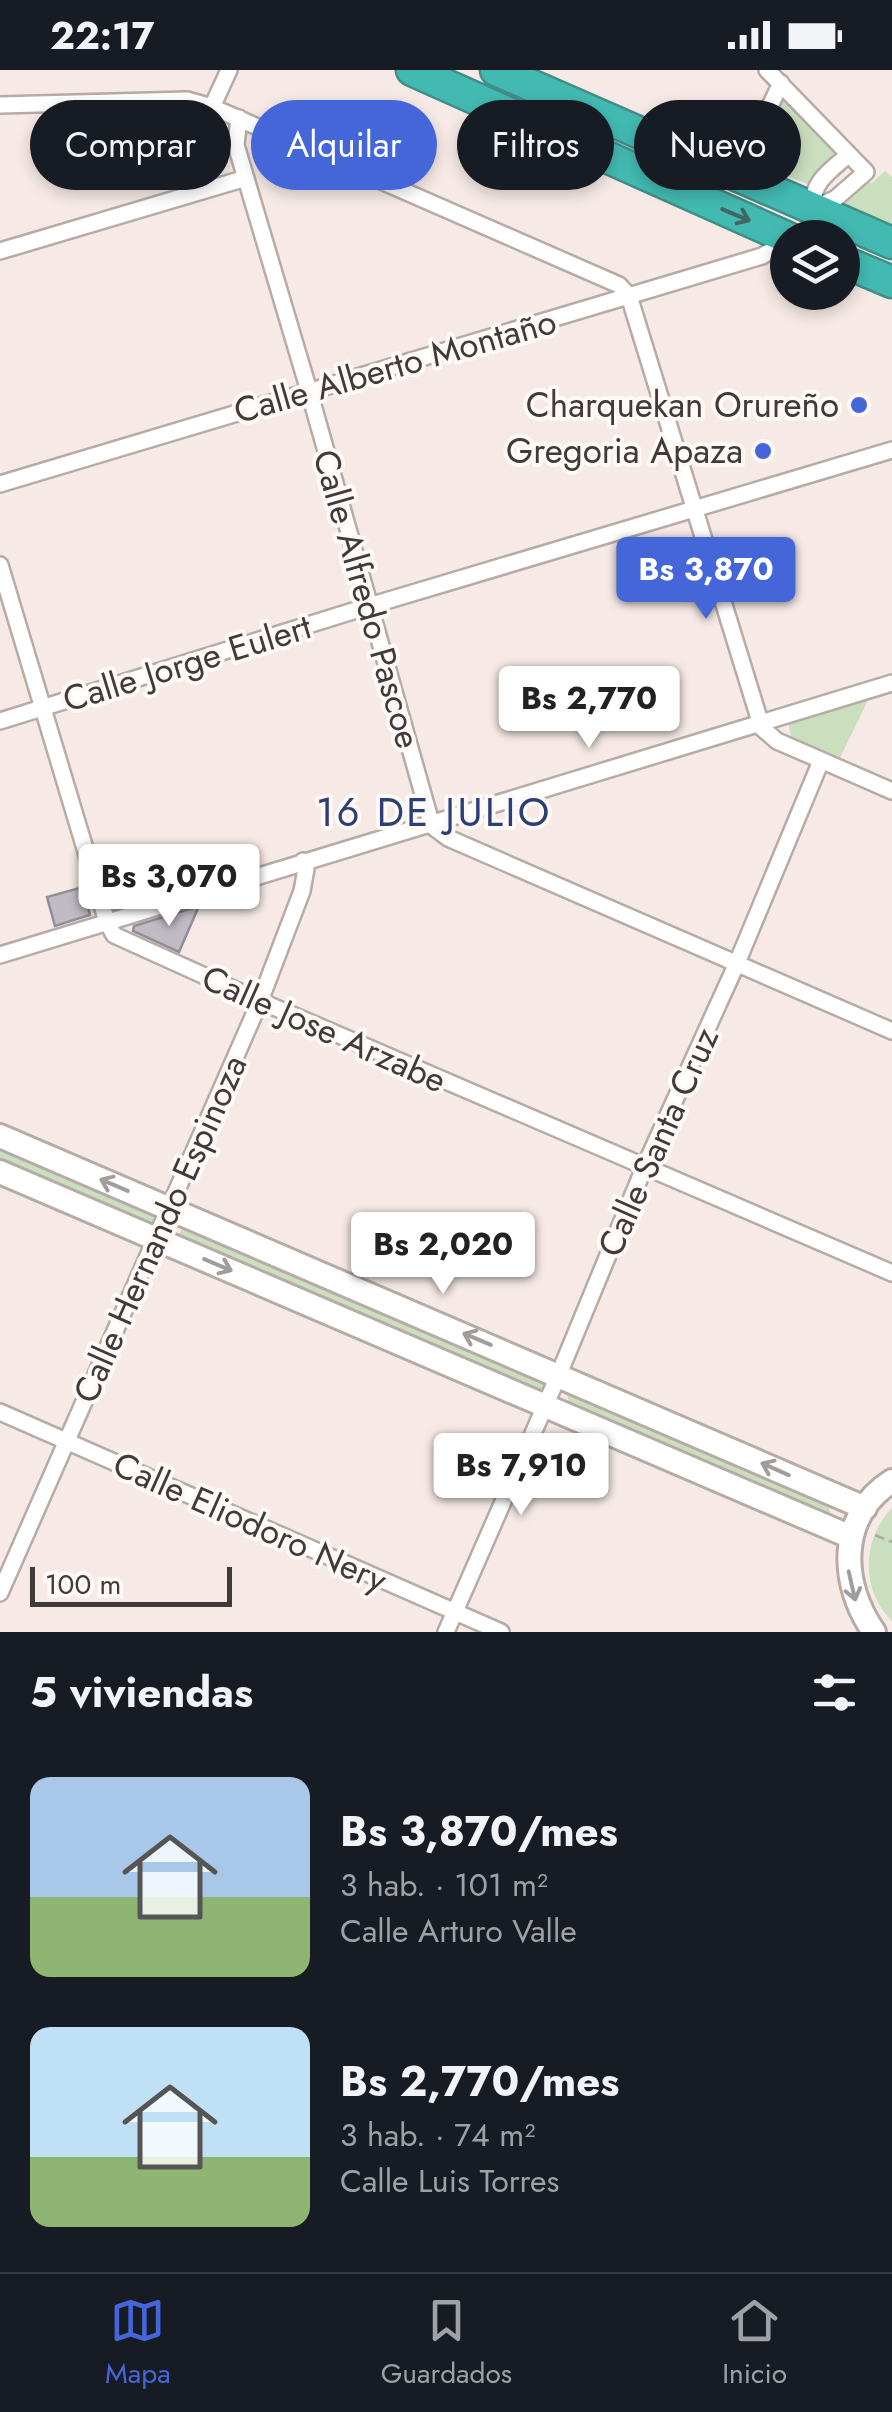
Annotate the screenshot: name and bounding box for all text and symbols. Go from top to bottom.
text: 22:17 [50,8,154,63]
chip: Comprar [30,100,231,190]
chip: Alquilar [251,100,437,190]
chip: Filtros [457,100,614,190]
chip: Nuevo [634,100,801,190]
one-way arrow [720,208,751,226]
map controls [770,220,860,310]
button: layers [770,220,860,310]
street label: Calle Alberto Montaño [228,296,562,436]
place label: Charquekan Orureño [526,380,839,430]
marker: Charquekan Orureño [848,394,870,416]
place label: Gregoria Apaza [506,426,743,476]
marker: Gregoria Apaza [752,440,774,462]
street label: Calle Alfredo Pascoe [300,444,434,754]
pin: Bs 3,870 [603,537,809,622]
text: Bs 3,870 [638,546,774,592]
street label: Calle Jorge Eulert [57,601,318,724]
pin: Bs 2,770 [486,666,692,751]
text: Bs 2,770 [521,675,657,721]
district label: 16 DE JULIO [316,783,552,841]
pin: Bs 3,070 [66,844,272,929]
text: Bs 3,070 [101,853,237,899]
street label: Calle Jose Arzabe [194,953,454,1105]
street label: Calle Santa Cruz [585,1019,731,1265]
street label: Calle Hernando Espinoza [61,1047,259,1411]
one-way arrow [99,1175,129,1193]
pin: Bs 2,020 [340,1212,546,1297]
text: Bs 2,020 [373,1221,513,1267]
one-way arrow [202,1257,233,1275]
one-way arrow [462,1329,493,1347]
pin: Bs 7,910 [418,1433,624,1518]
street label: Calle Eliodoro Nery [105,1439,395,1605]
text: Bs 7,910 [456,1442,586,1488]
one-way arrow [760,1459,791,1477]
scale bar [30,1562,232,1606]
text: 100 m [45,1564,121,1605]
one-way arrow [844,1569,862,1601]
text: 5 viviendas [30,1662,253,1723]
icon: filters [807,1665,862,1720]
text: Bs 3,870/mes [340,1801,618,1862]
icon: home [110,1817,230,1937]
text: 3 hab. · 101 m² [340,1862,548,1908]
text: Calle Arturo Valle [340,1908,577,1954]
text: Bs 2,770/mes [340,2051,620,2112]
icon: home [110,2067,230,2187]
text: 3 hab. · 74 m² [340,2112,535,2158]
text: Calle Luis Torres [340,2158,560,2204]
tab: Mapa [105,2293,171,2394]
tab: Guardados [381,2293,512,2394]
tab: Inicio [722,2293,787,2394]

